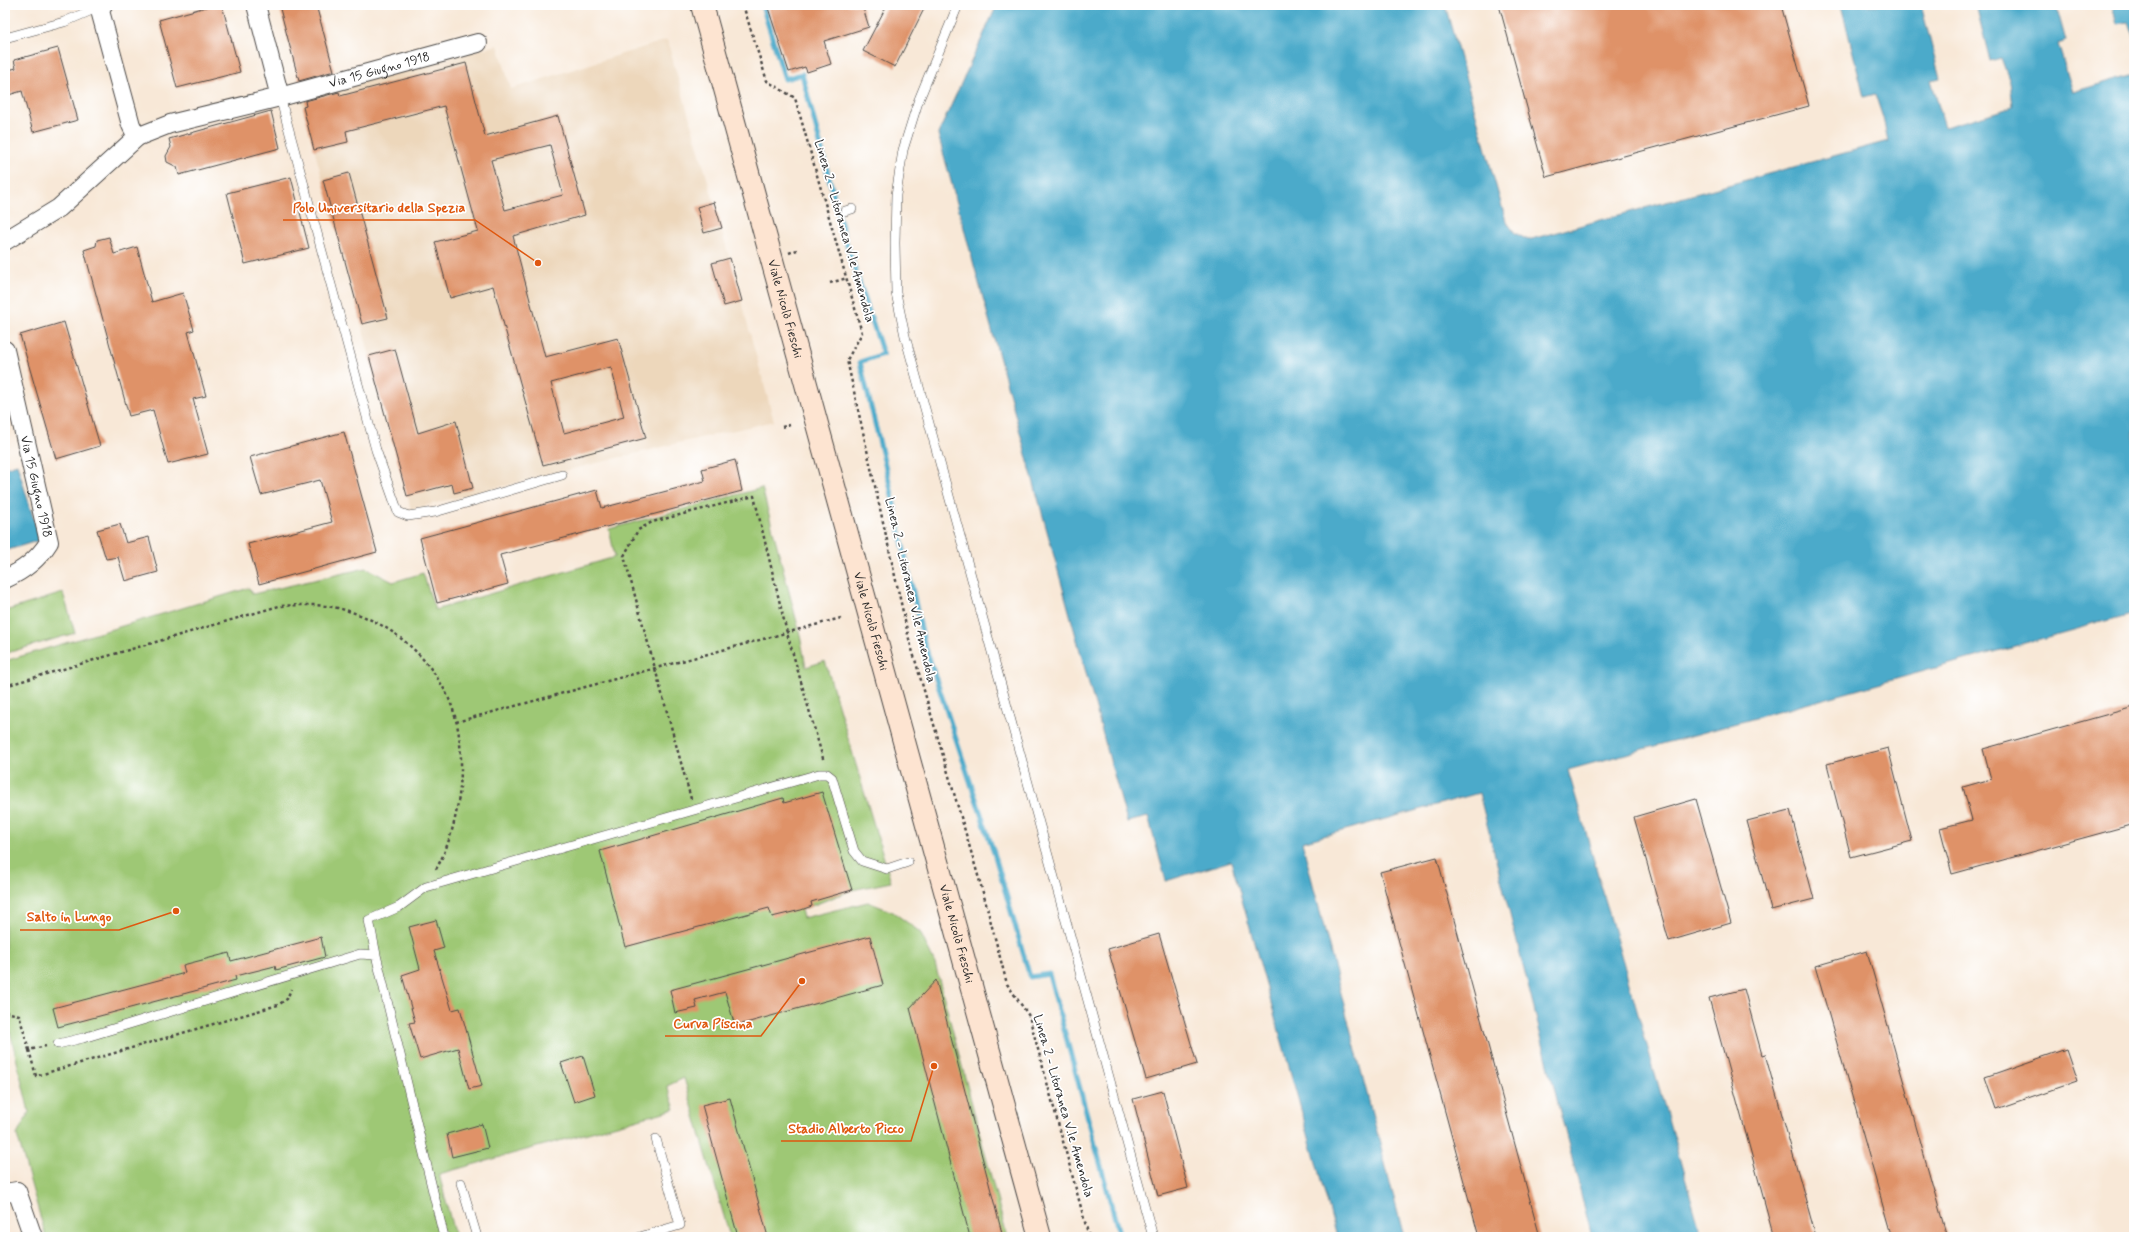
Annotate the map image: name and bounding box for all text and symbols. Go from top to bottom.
street label: Via 15 Giugno 1918 [327,48,432,92]
street label: Linea 2 - Litoranea V.le Amendola [810,138,878,324]
callout: Polo Universitario della Spezia [283,194,475,220]
text: Polo Universitario della Spezia [293,199,465,217]
street label: Viale Nicolò Fieschi [764,258,807,360]
street label: Via 15 Giugno 1918 [16,434,56,539]
street label: Linea 2 - Litoranea V.le Amendola [880,496,940,684]
street label: Viale Nicolò Fieschi [849,570,893,673]
street label: Viale Nicolò Fieschi [935,882,978,985]
callout: Salto in Lungo [20,904,119,930]
text: Salto in Lungo [27,908,112,927]
callout: Curva Piscina [665,1010,761,1036]
street label: Linea 2 - Litoranea V.le Amendola [1029,1013,1097,1199]
text: Curva Piscina [673,1015,753,1033]
callout: Stadio Alberto Picco [781,1115,911,1141]
text: Stadio Alberto Picco [788,1120,904,1138]

